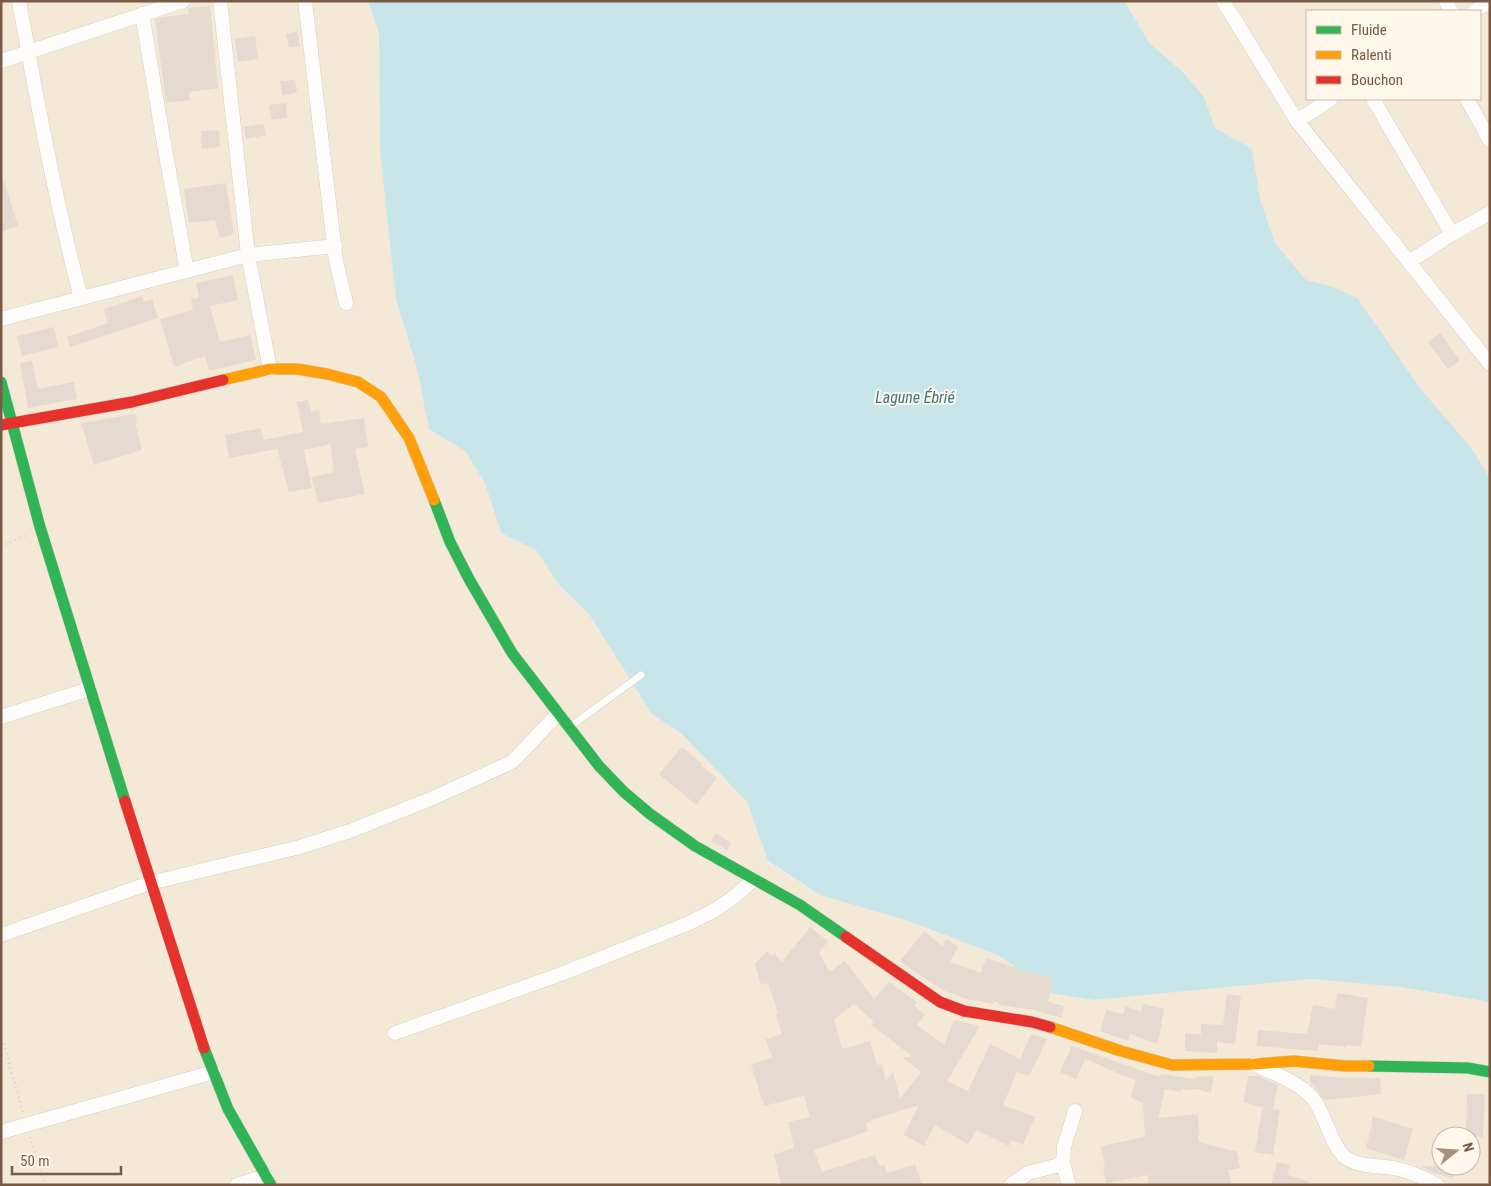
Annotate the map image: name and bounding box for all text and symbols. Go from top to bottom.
legend [1306,10,1481,100]
text: Fluide [1351,21,1387,39]
text: Ralenti [1351,46,1392,64]
text: Bouchon [1351,71,1403,89]
water label: Lagune Ébrié [875,388,955,407]
north arrow [1431,1126,1481,1176]
text: N [1460,1141,1477,1154]
scale bar [12,1144,121,1176]
text: 50 m [20,1152,50,1170]

